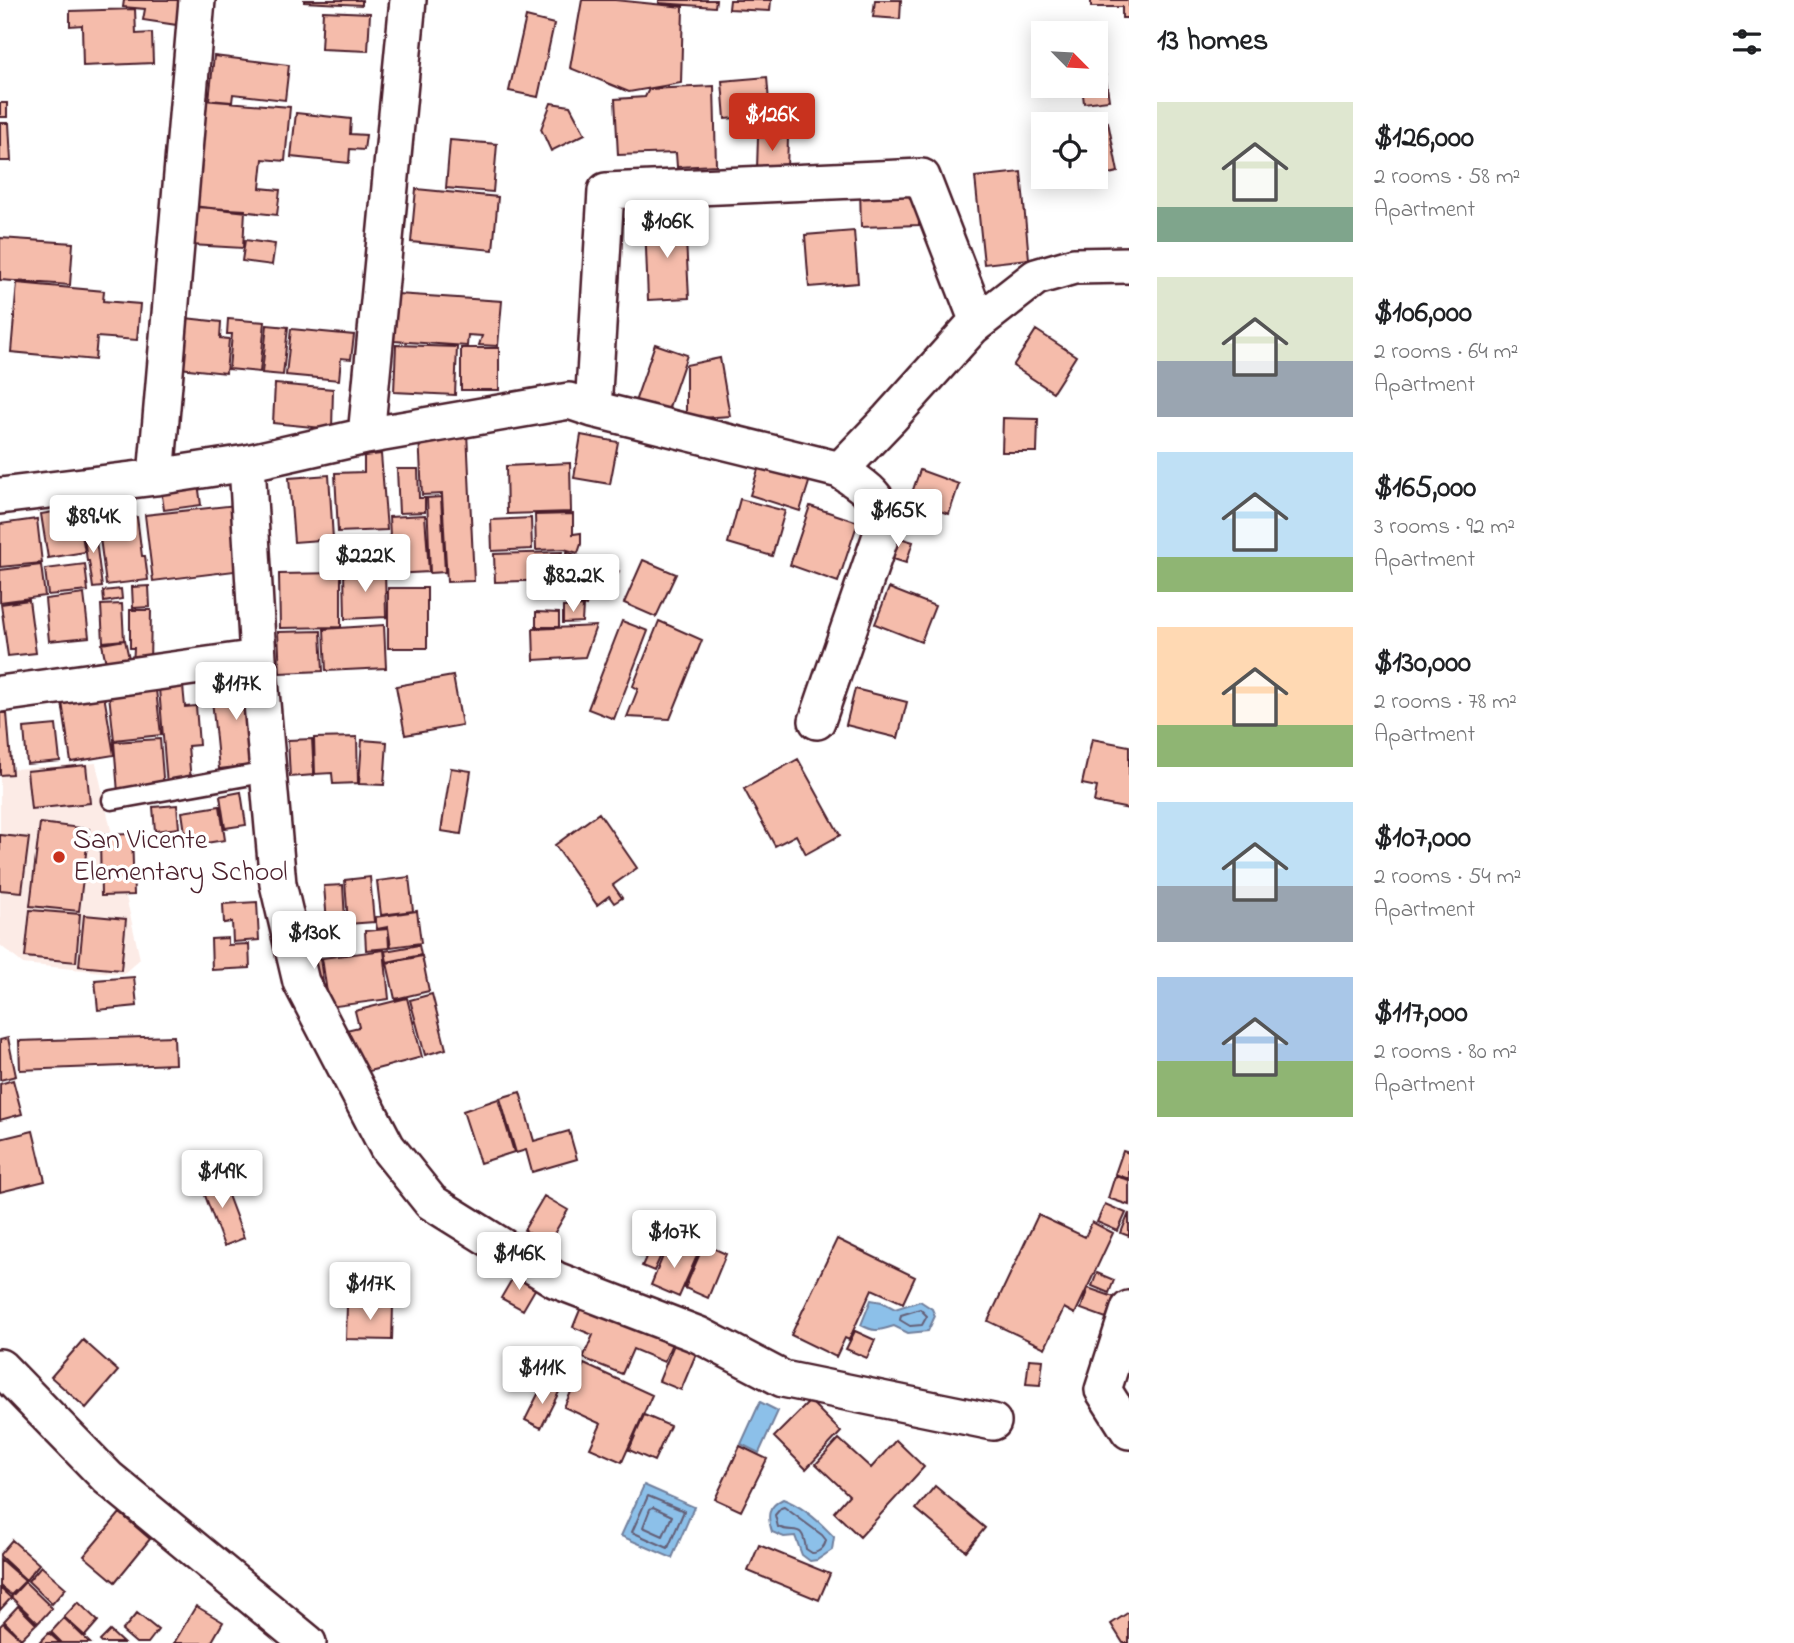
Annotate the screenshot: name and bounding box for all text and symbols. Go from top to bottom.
text: 13 homes [1157,20,1268,64]
north arrow [1031,21,1108,98]
map controls [1031,21,1108,189]
icon: filters [1728,23,1766,61]
pin: $126K [723,94,821,153]
text: $126K [745,99,799,132]
button: locate [1031,112,1108,189]
text: $126,000 [1374,117,1474,161]
icon: home [1213,130,1297,214]
text: 2 rooms · 58 m² [1374,161,1520,194]
text: Apartment [1374,194,1475,227]
pin: $106K [618,201,716,260]
text: $106K [641,206,693,239]
text: $106,000 [1374,292,1472,336]
icon: home [1213,305,1297,389]
text: 2 rooms · 64 m² [1374,336,1518,369]
text: Apartment [1374,369,1475,402]
text: $165,000 [1374,467,1476,511]
icon: home [1213,480,1297,564]
pin: $165K [849,490,947,549]
text: $165K [870,495,926,528]
pin: $89.4K [36,496,150,555]
text: $89.4K [66,501,120,534]
text: 3 rooms · 92 m² [1374,511,1515,544]
pin: $222K [316,534,414,594]
text: $222K [335,540,395,573]
text: Apartment [1374,544,1475,577]
pin: $82.2K [516,554,630,614]
text: $82.2K [542,560,604,593]
text: $130,000 [1374,642,1471,686]
icon: home [1213,655,1297,739]
pin: $117K [187,662,285,722]
text: $117K [211,668,261,701]
text: 2 rooms · 78 m² [1374,686,1517,719]
text: Apartment [1374,719,1475,752]
text: $107,000 [1374,817,1471,861]
place label: San Vicente Elementary School [73,821,288,894]
icon: home [1213,830,1297,914]
marker: San Vicente Elementary School [51,849,67,865]
text: 2 rooms · 54 m² [1374,861,1521,894]
text: Apartment [1374,894,1475,927]
pin: $130K [265,912,363,971]
text: $130K [288,917,340,950]
text: $117,000 [1374,992,1468,1036]
icon: home [1213,1005,1297,1089]
text: 2 rooms · 80 m² [1374,1036,1517,1069]
text: Apartment [1374,1069,1475,1102]
pin: $149K [173,1150,271,1210]
text: $149K [198,1156,246,1189]
pin: $107K [625,1210,723,1270]
text: $107K [648,1216,700,1249]
pin: $146K [470,1232,568,1292]
text: $146K [493,1238,545,1271]
pin: $117K [321,1262,419,1322]
text: $117K [345,1268,395,1301]
pin: $111K [493,1346,591,1406]
text: $111K [518,1352,566,1385]

